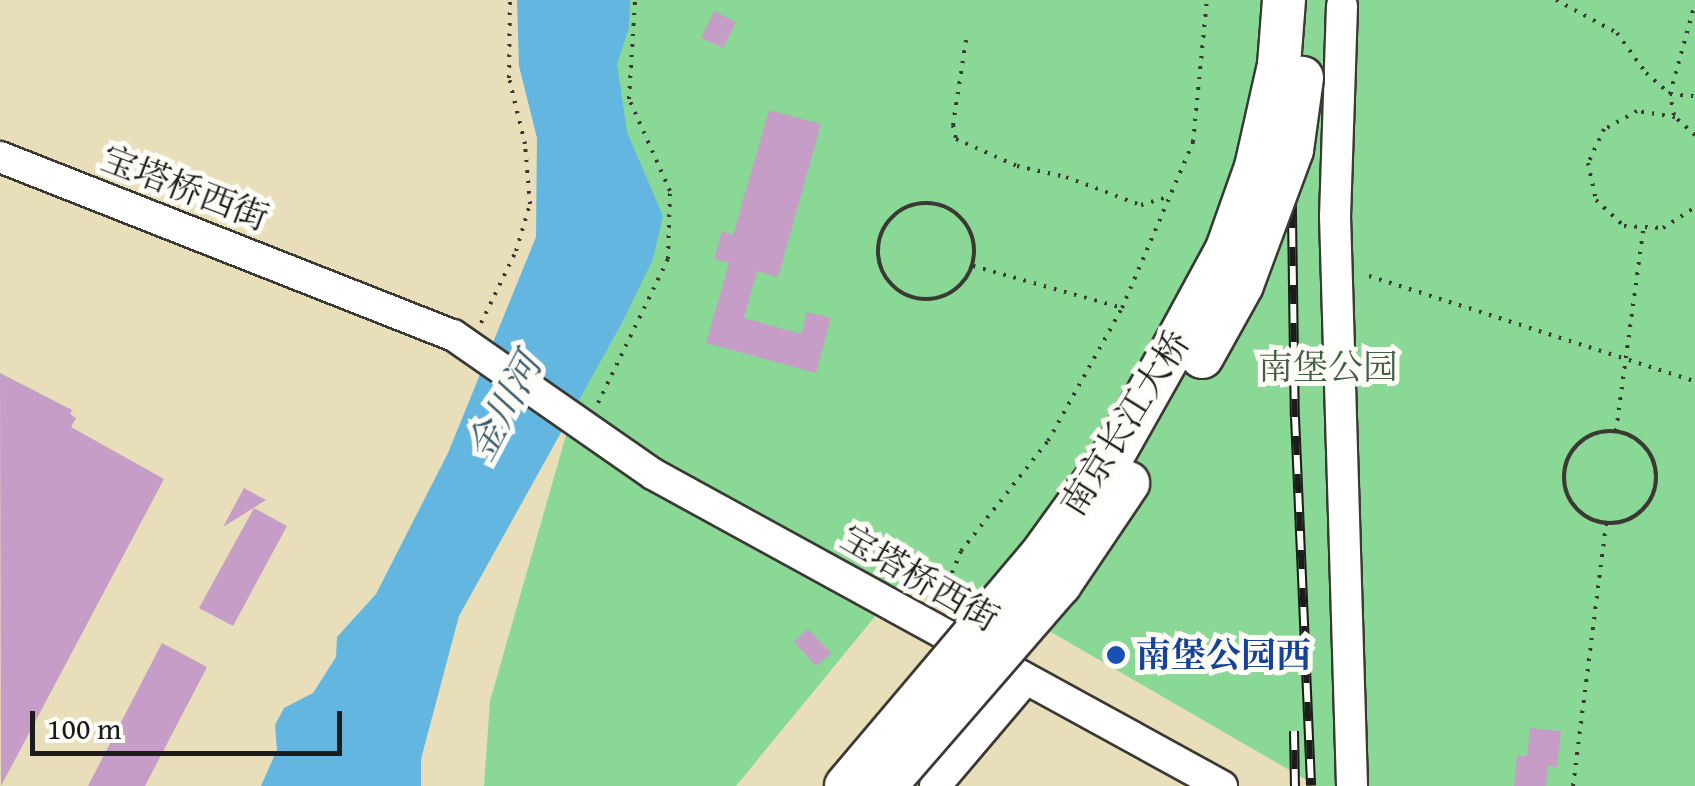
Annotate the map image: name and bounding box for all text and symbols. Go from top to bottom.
street label: 宝塔桥西街 [96,137,274,239]
street label: 南京长江大桥 [1052,323,1198,523]
water label: 金川河 [457,346,551,468]
park label: 南堡公园 [1258,346,1398,388]
street label: 宝塔桥西街 [834,516,1006,640]
place label: 南堡公园西 [1136,634,1311,676]
marker: 南堡公园西 [1105,644,1127,666]
scale bar [35,691,348,753]
text: 100 m [47,706,121,750]

